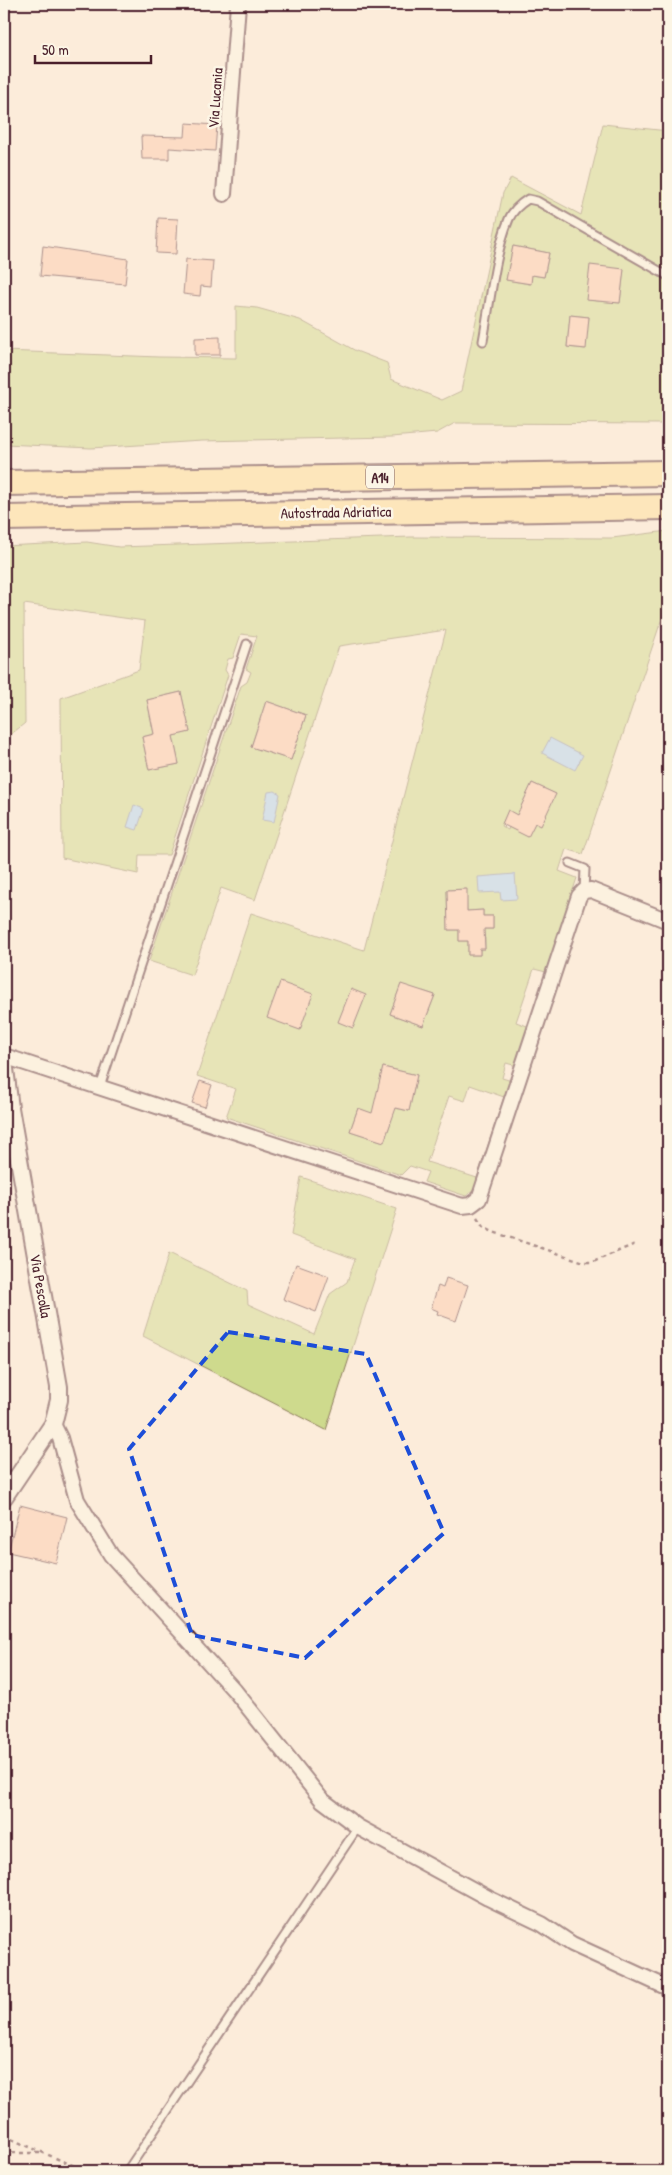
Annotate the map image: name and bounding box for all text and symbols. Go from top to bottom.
scale bar [35,32,151,64]
text: 50 m [42,39,69,60]
street label: Via Lucania [202,67,228,129]
road number: A14 [366,466,394,488]
street label: Autostrada Adriatica [280,501,392,523]
street label: Via Pescolla [25,1253,57,1320]

